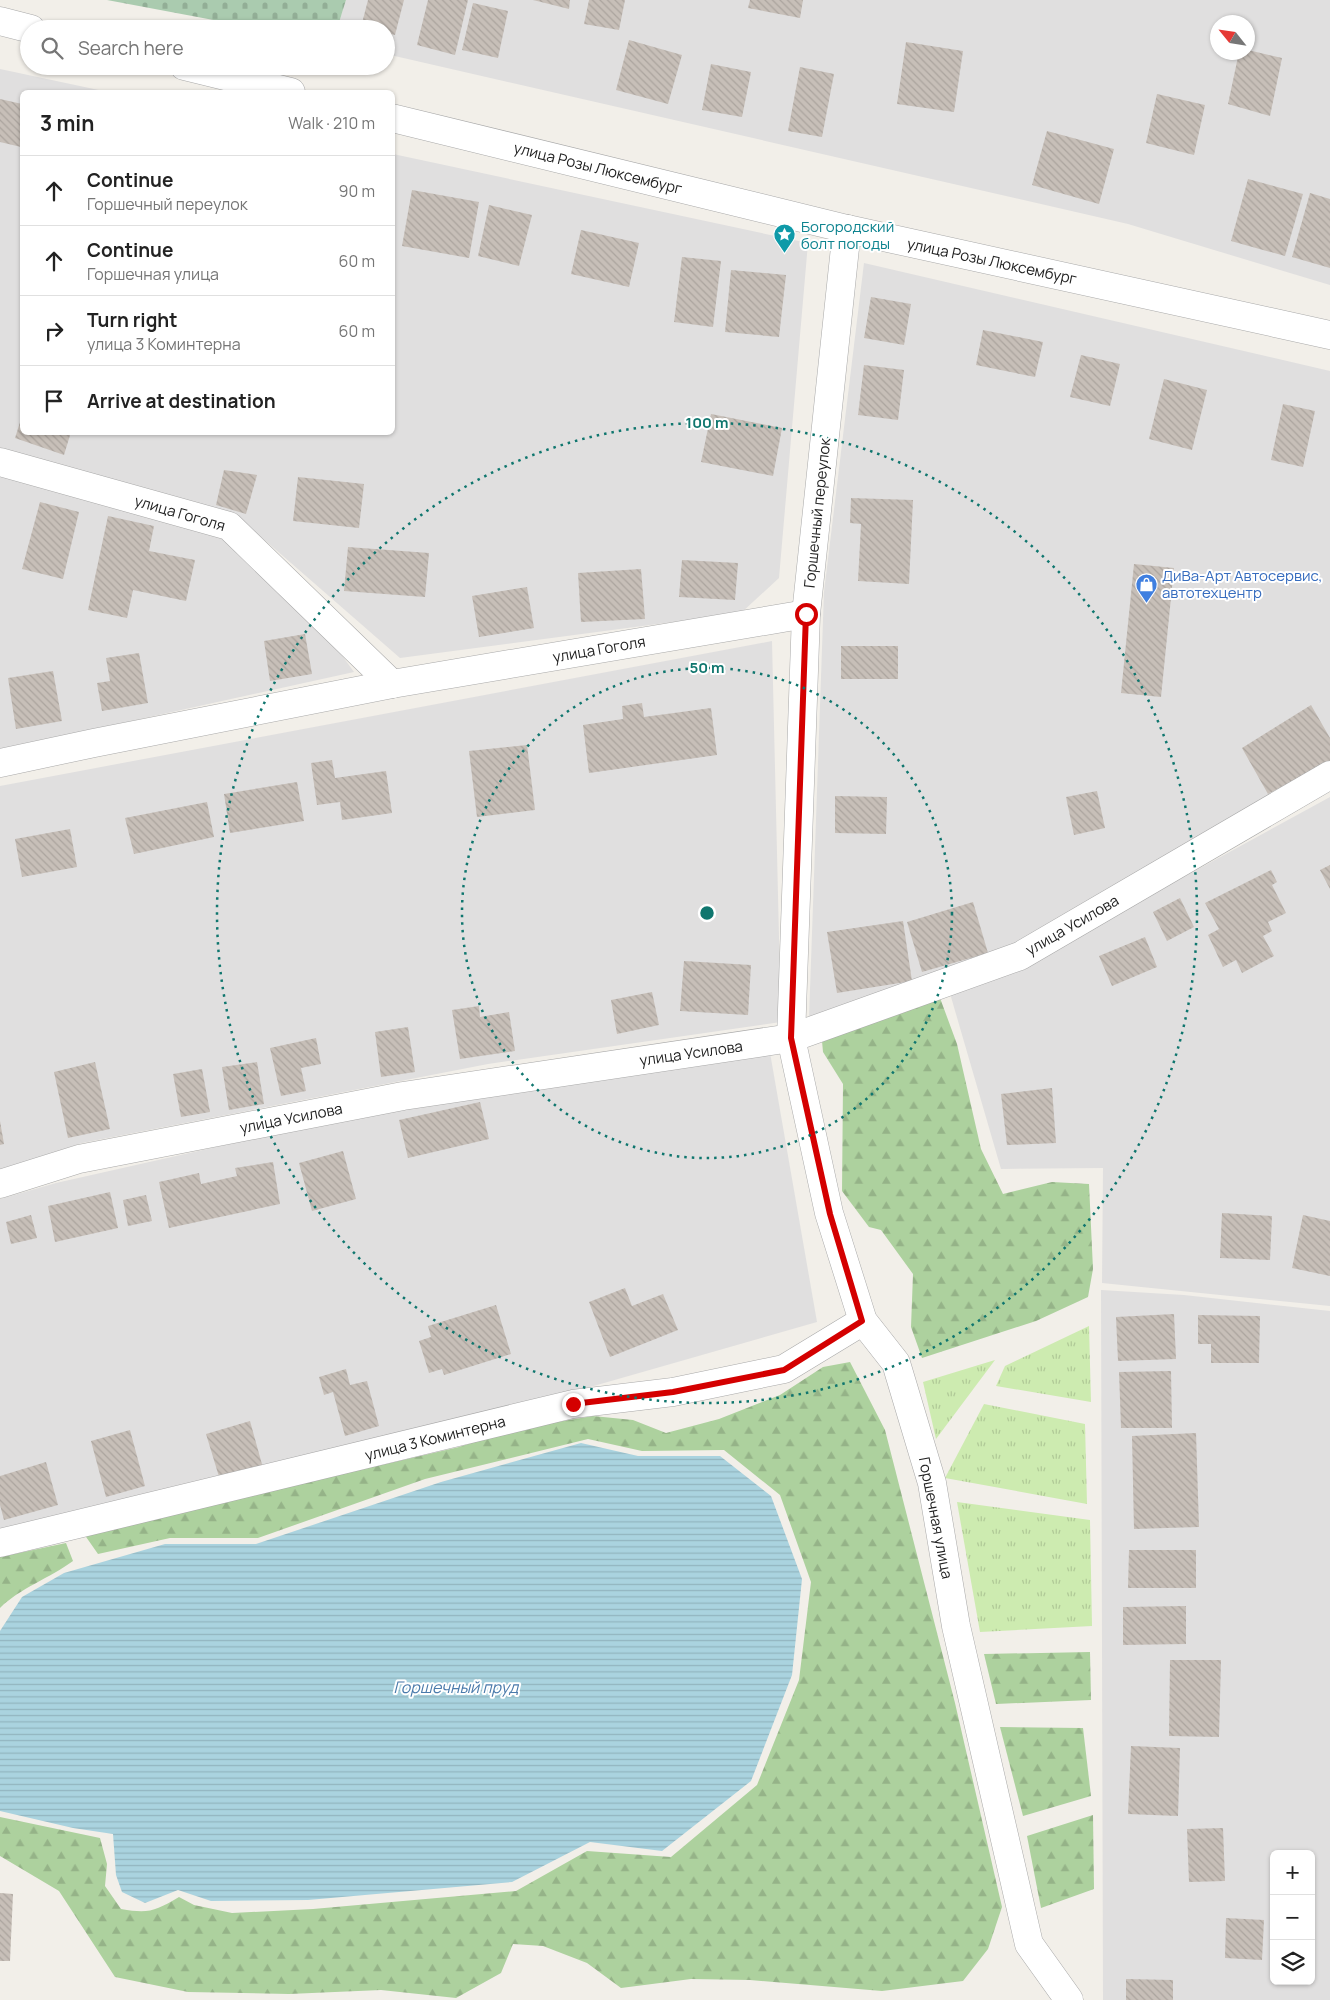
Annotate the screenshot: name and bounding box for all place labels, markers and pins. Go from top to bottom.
place label: Богородский болт погоды [801,216,894,254]
place icon: Богородский болт погоды [773,223,797,254]
place label: ДиВа-Арт Автосервис, автотехцентр [1162,565,1322,603]
shop icon: ДиВа-Арт Автосервис, автотехцентр [1134,572,1158,603]
centre of rings [698,904,716,922]

